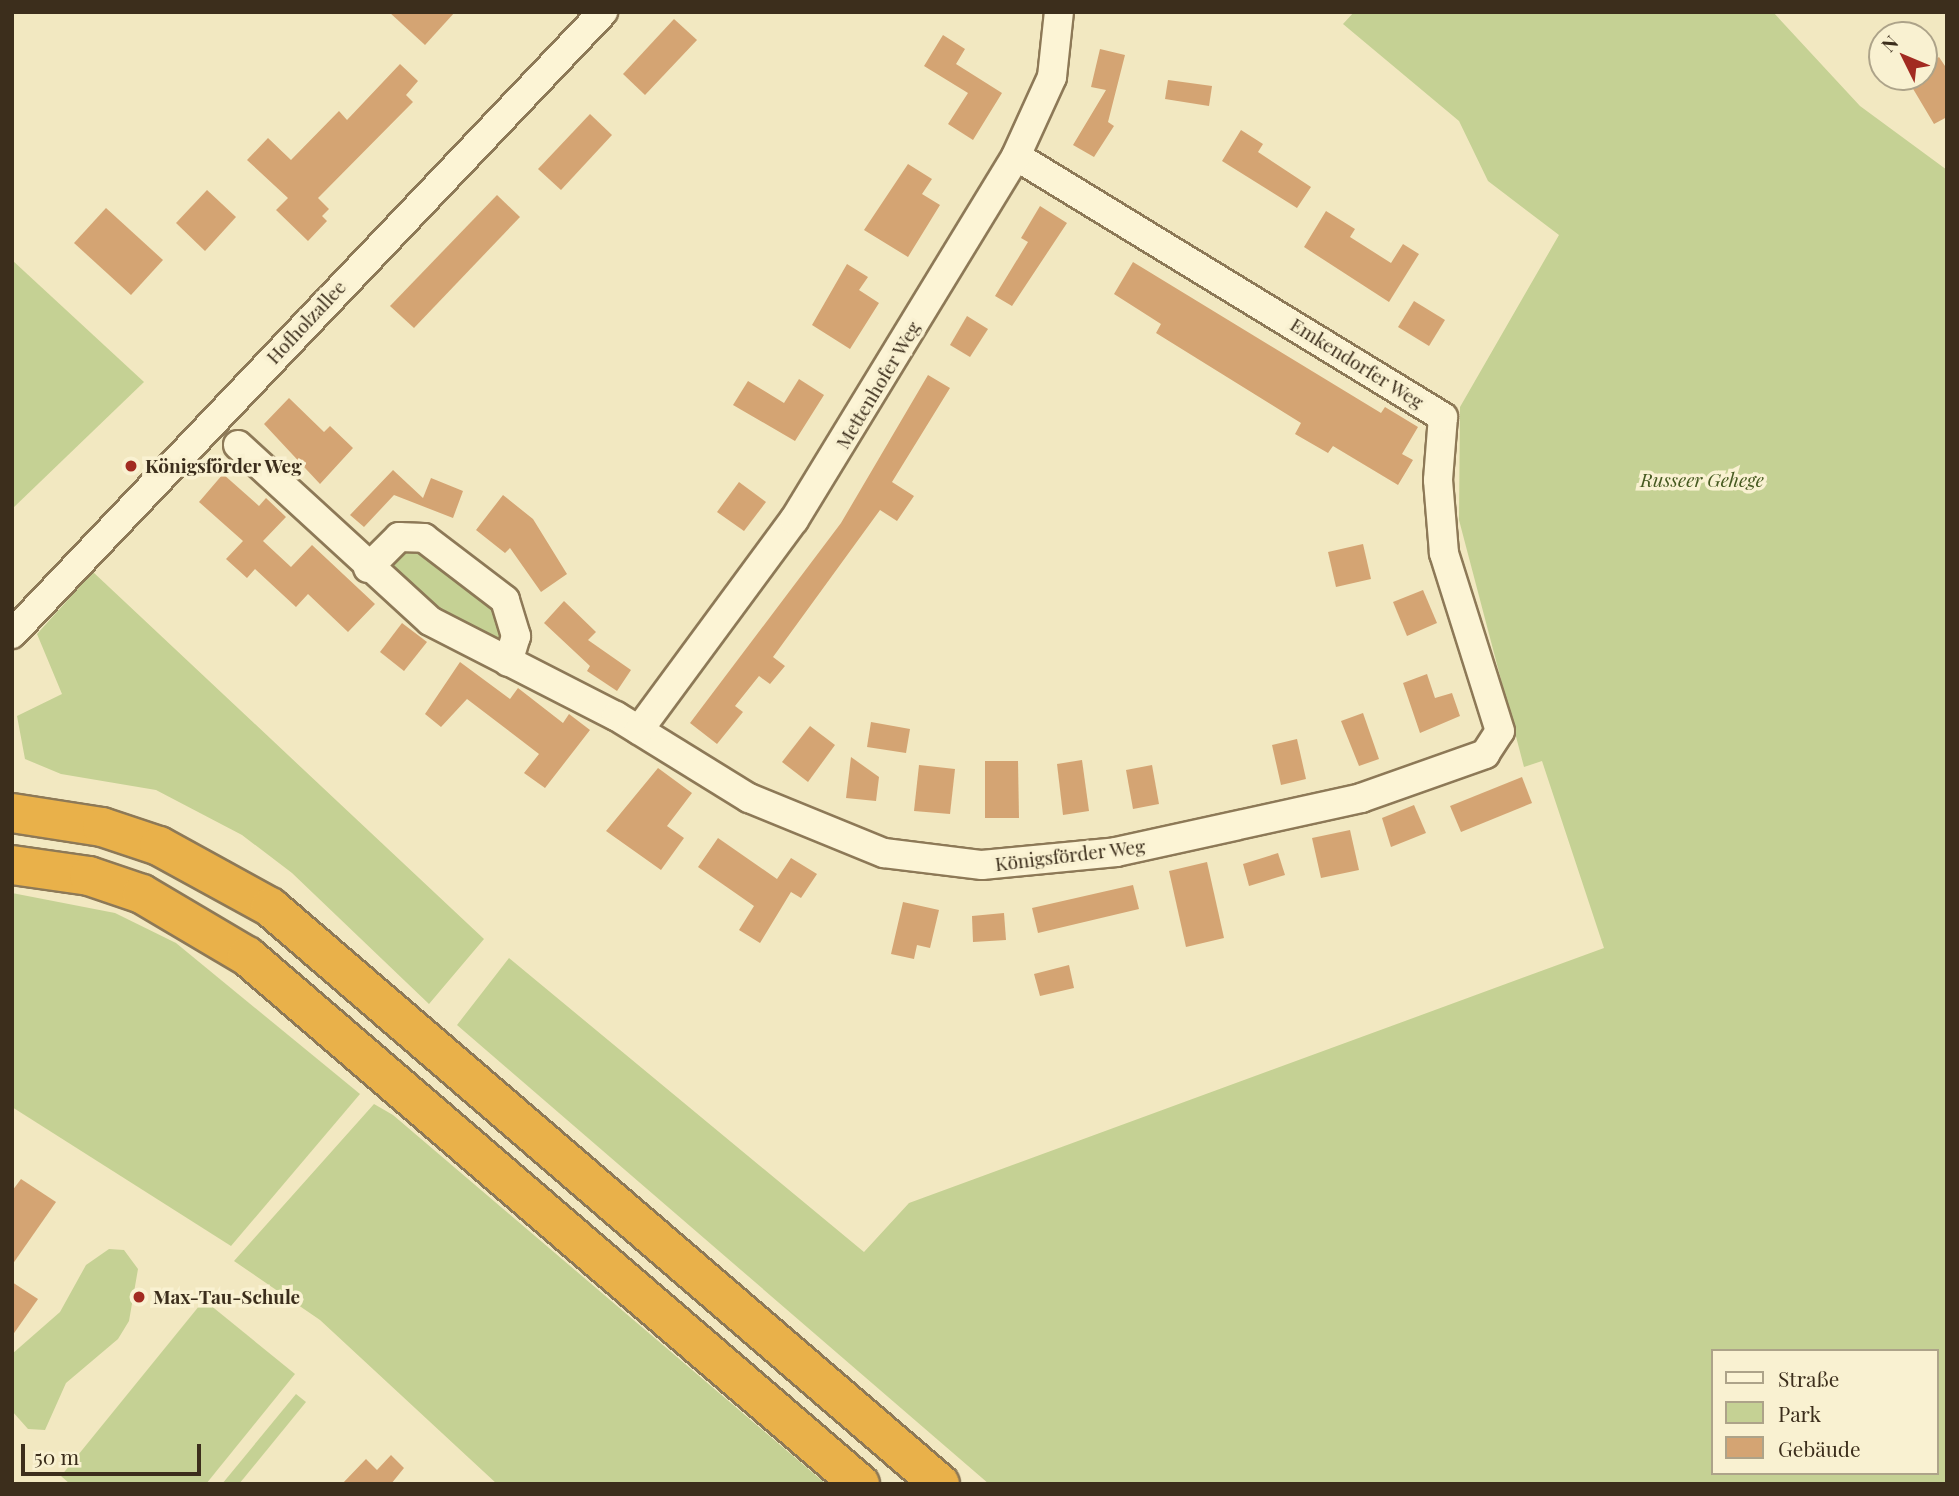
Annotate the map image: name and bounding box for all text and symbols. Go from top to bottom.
north arrow [1868,21,1938,91]
text: N [1875,29,1903,57]
street label: Hofholzallee [262,276,350,368]
street label: Emkendorfer Weg [1286,313,1428,413]
street label: Mettenhofer Weg [831,317,925,453]
place label: Königsförder Weg [145,455,303,477]
marker: Königsförder Weg [123,458,139,474]
park label: Russeer Gehege [1640,469,1764,491]
street label: Königsförder Weg [993,834,1147,876]
place label: Max-Tau-Schule [153,1286,300,1308]
marker: Max-Tau-Schule [131,1289,147,1305]
legend [1710,1349,1938,1475]
text: Straße [1778,1364,1839,1392]
text: Park [1778,1399,1821,1427]
scale bar [24,1430,205,1474]
text: Gebäude [1778,1434,1861,1462]
text: 50 m [34,1442,79,1470]

